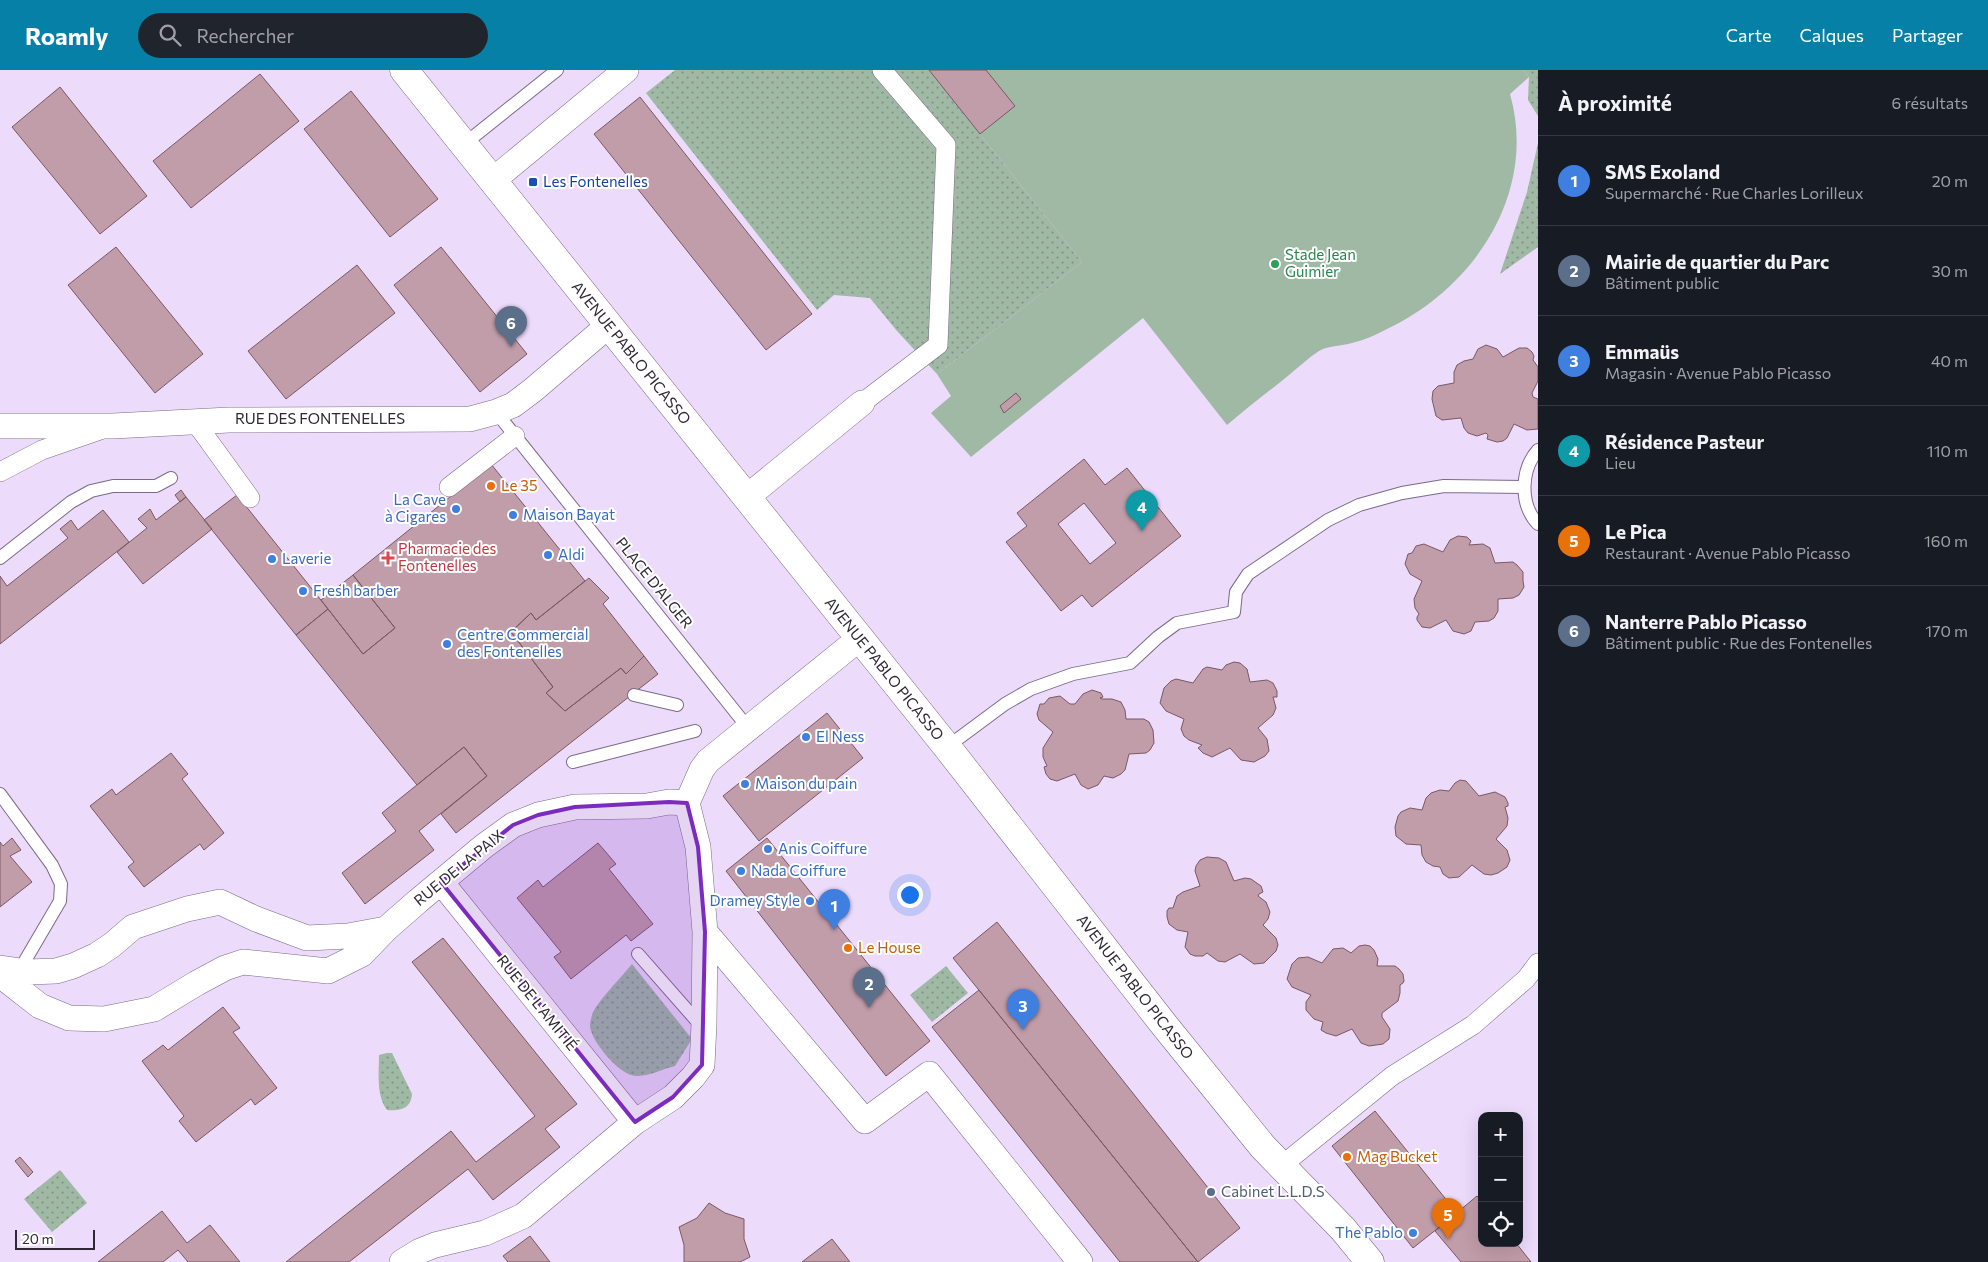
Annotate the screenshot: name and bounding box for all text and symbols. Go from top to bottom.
search box [138,13,488,58]
text: Roamly [25,21,108,50]
icon: search [156,21,184,49]
text: Rechercher [196,24,294,47]
text: Carte [1726,24,1771,46]
text: Calques [1799,24,1864,46]
text: Partager [1892,24,1963,46]
text: À proximité [1558,90,1672,115]
text: 6 résultats [1892,93,1968,112]
text: SMS Exoland [1605,160,1720,183]
text: 1 [1570,171,1578,190]
text: 20 m [1932,171,1968,190]
place label: Les Fontenelles [543,172,648,190]
marker: Les Fontenelles [527,176,539,188]
text: Supermarché · Rue Charles Lorilleux [1605,183,1864,202]
place label: Stade Jean Guimier [1285,245,1356,280]
text: Mairie de quartier du Parc [1605,250,1829,273]
marker: Stade Jean Guimier [1269,258,1281,270]
text: 2 [1569,261,1579,280]
text: 30 m [1931,261,1968,280]
text: Bâtiment public [1605,273,1719,292]
street label: AVENUE PABLO PICASSO [569,277,695,427]
pin: 6 [495,306,527,347]
text: Emmaüs [1605,340,1679,363]
text: 3 [1569,351,1579,370]
text: 40 m [1931,351,1968,370]
text: Magasin · Avenue Pablo Picasso [1605,363,1831,382]
street label: RUE DES FONTENELLES [235,409,405,427]
text: Résidence Pasteur [1605,430,1764,453]
text: 4 [1569,441,1579,460]
text: 110 m [1927,441,1968,460]
text: Lieu [1605,453,1636,472]
place label: Le 35 [501,476,538,494]
marker: Le 35 [485,480,497,492]
place label: La Cave à Cigares [385,490,446,525]
pin: 4 [1126,490,1158,531]
marker: La Cave à Cigares [450,503,462,515]
place label: Maison Bayat [523,505,615,523]
marker: Maison Bayat [507,509,519,521]
text: Le Pica [1605,520,1667,543]
text: 5 [1569,531,1579,550]
text: 160 m [1924,531,1968,550]
street label: PLACE D'ALGER [613,533,697,631]
place label: Pharmacie des Fontenelles [398,539,496,574]
text: Restaurant · Avenue Pablo Picasso [1605,543,1850,562]
place label: Aldi [558,545,585,563]
place label: Laverie [282,549,331,567]
marker: Aldi [542,549,554,561]
marker: Pharmacie des Fontenelles [382,552,394,564]
marker: Laverie [266,553,278,565]
place label: Fresh barber [313,581,399,599]
marker: Fresh barber [297,585,309,597]
street label: AVENUE PABLO PICASSO [822,593,948,743]
text: Nanterre Pablo Picasso [1605,610,1807,633]
text: 6 [1569,621,1579,640]
text: 170 m [1925,621,1968,640]
place label: Centre Commercial des Fontenelles [457,625,588,660]
text: Bâtiment public · Rue des Fontenelles [1605,633,1872,652]
marker: Centre Commercial des Fontenelles [441,638,453,650]
place label: El Ness [816,727,865,745]
marker: El Ness [800,731,812,743]
place label: Maison du pain [755,774,857,792]
marker: Maison du pain [739,778,751,790]
street label: RUE DE LA PAIX [410,825,507,909]
place label: Anis Coiffure [778,839,867,857]
marker: Anis Coiffure [762,843,774,855]
place label: Nada Coiffure [751,861,846,879]
marker: Nada Coiffure [735,865,747,877]
your location [897,882,923,908]
pin: 1 [818,889,850,930]
place label: Dramey Style [710,891,800,909]
marker: Dramey Style [804,895,816,907]
street label: AVENUE PABLO PICASSO [1074,910,1198,1062]
place label: Le House [858,938,921,956]
marker: Le House [842,942,854,954]
street label: RUE DE L'AMITIÉ [494,950,583,1054]
pin: 2 [853,967,885,1008]
pin: 3 [1007,989,1039,1030]
map controls [1478,1112,1523,1247]
button: + [1478,1112,1523,1157]
place label: Mag Bucket [1357,1147,1437,1165]
marker: Mag Bucket [1341,1151,1353,1163]
button: − [1478,1157,1523,1202]
place label: Cabinet L.L.D.S [1221,1182,1325,1200]
marker: Cabinet L.L.D.S [1205,1186,1217,1198]
pin: 5 [1432,1198,1464,1239]
button: locate [1478,1202,1523,1247]
place label: The Pablo [1335,1223,1403,1241]
scale bar [15,1227,95,1250]
marker: The Pablo [1407,1227,1419,1239]
text: 20 m [22,1230,54,1247]

